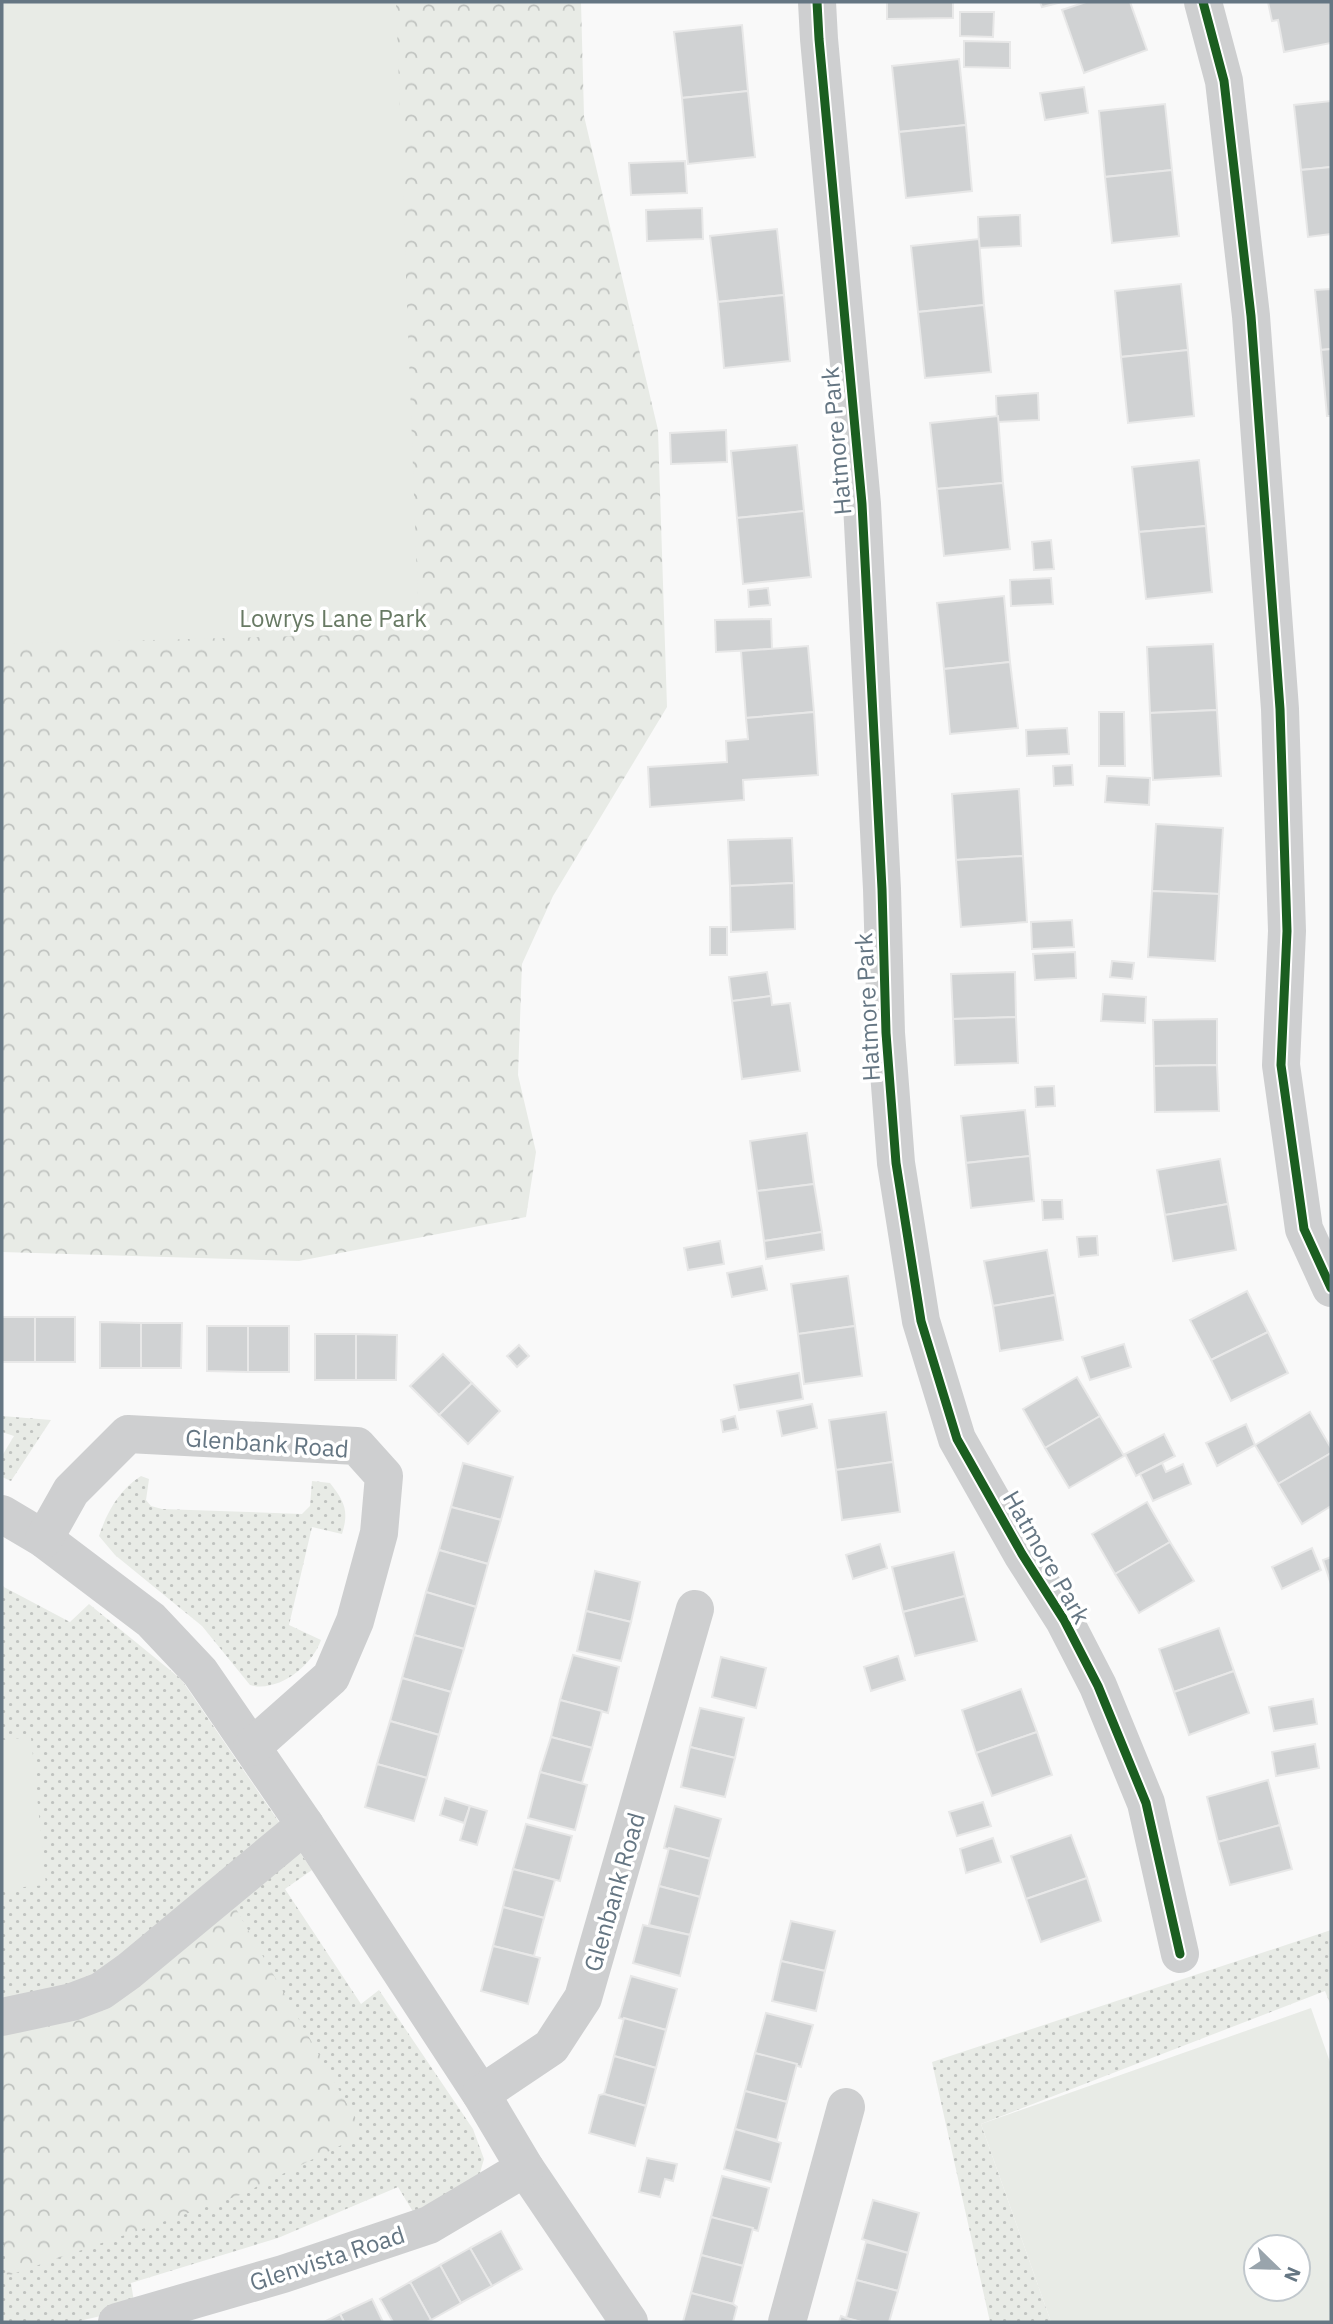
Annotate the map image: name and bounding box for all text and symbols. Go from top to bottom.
street label: Hatmore Park [814,365,858,516]
park label: Lowrys Lane Park [239,602,427,634]
street label: Hatmore Park [847,932,887,1082]
street label: Glenbank Road [184,1421,350,1465]
street label: Hatmore Park [996,1485,1098,1630]
street label: Glenbank Road [576,1809,652,1975]
street label: Glenvista Road [245,2218,409,2298]
north arrow [1242,2233,1312,2303]
text: N [1279,2264,1306,2286]

